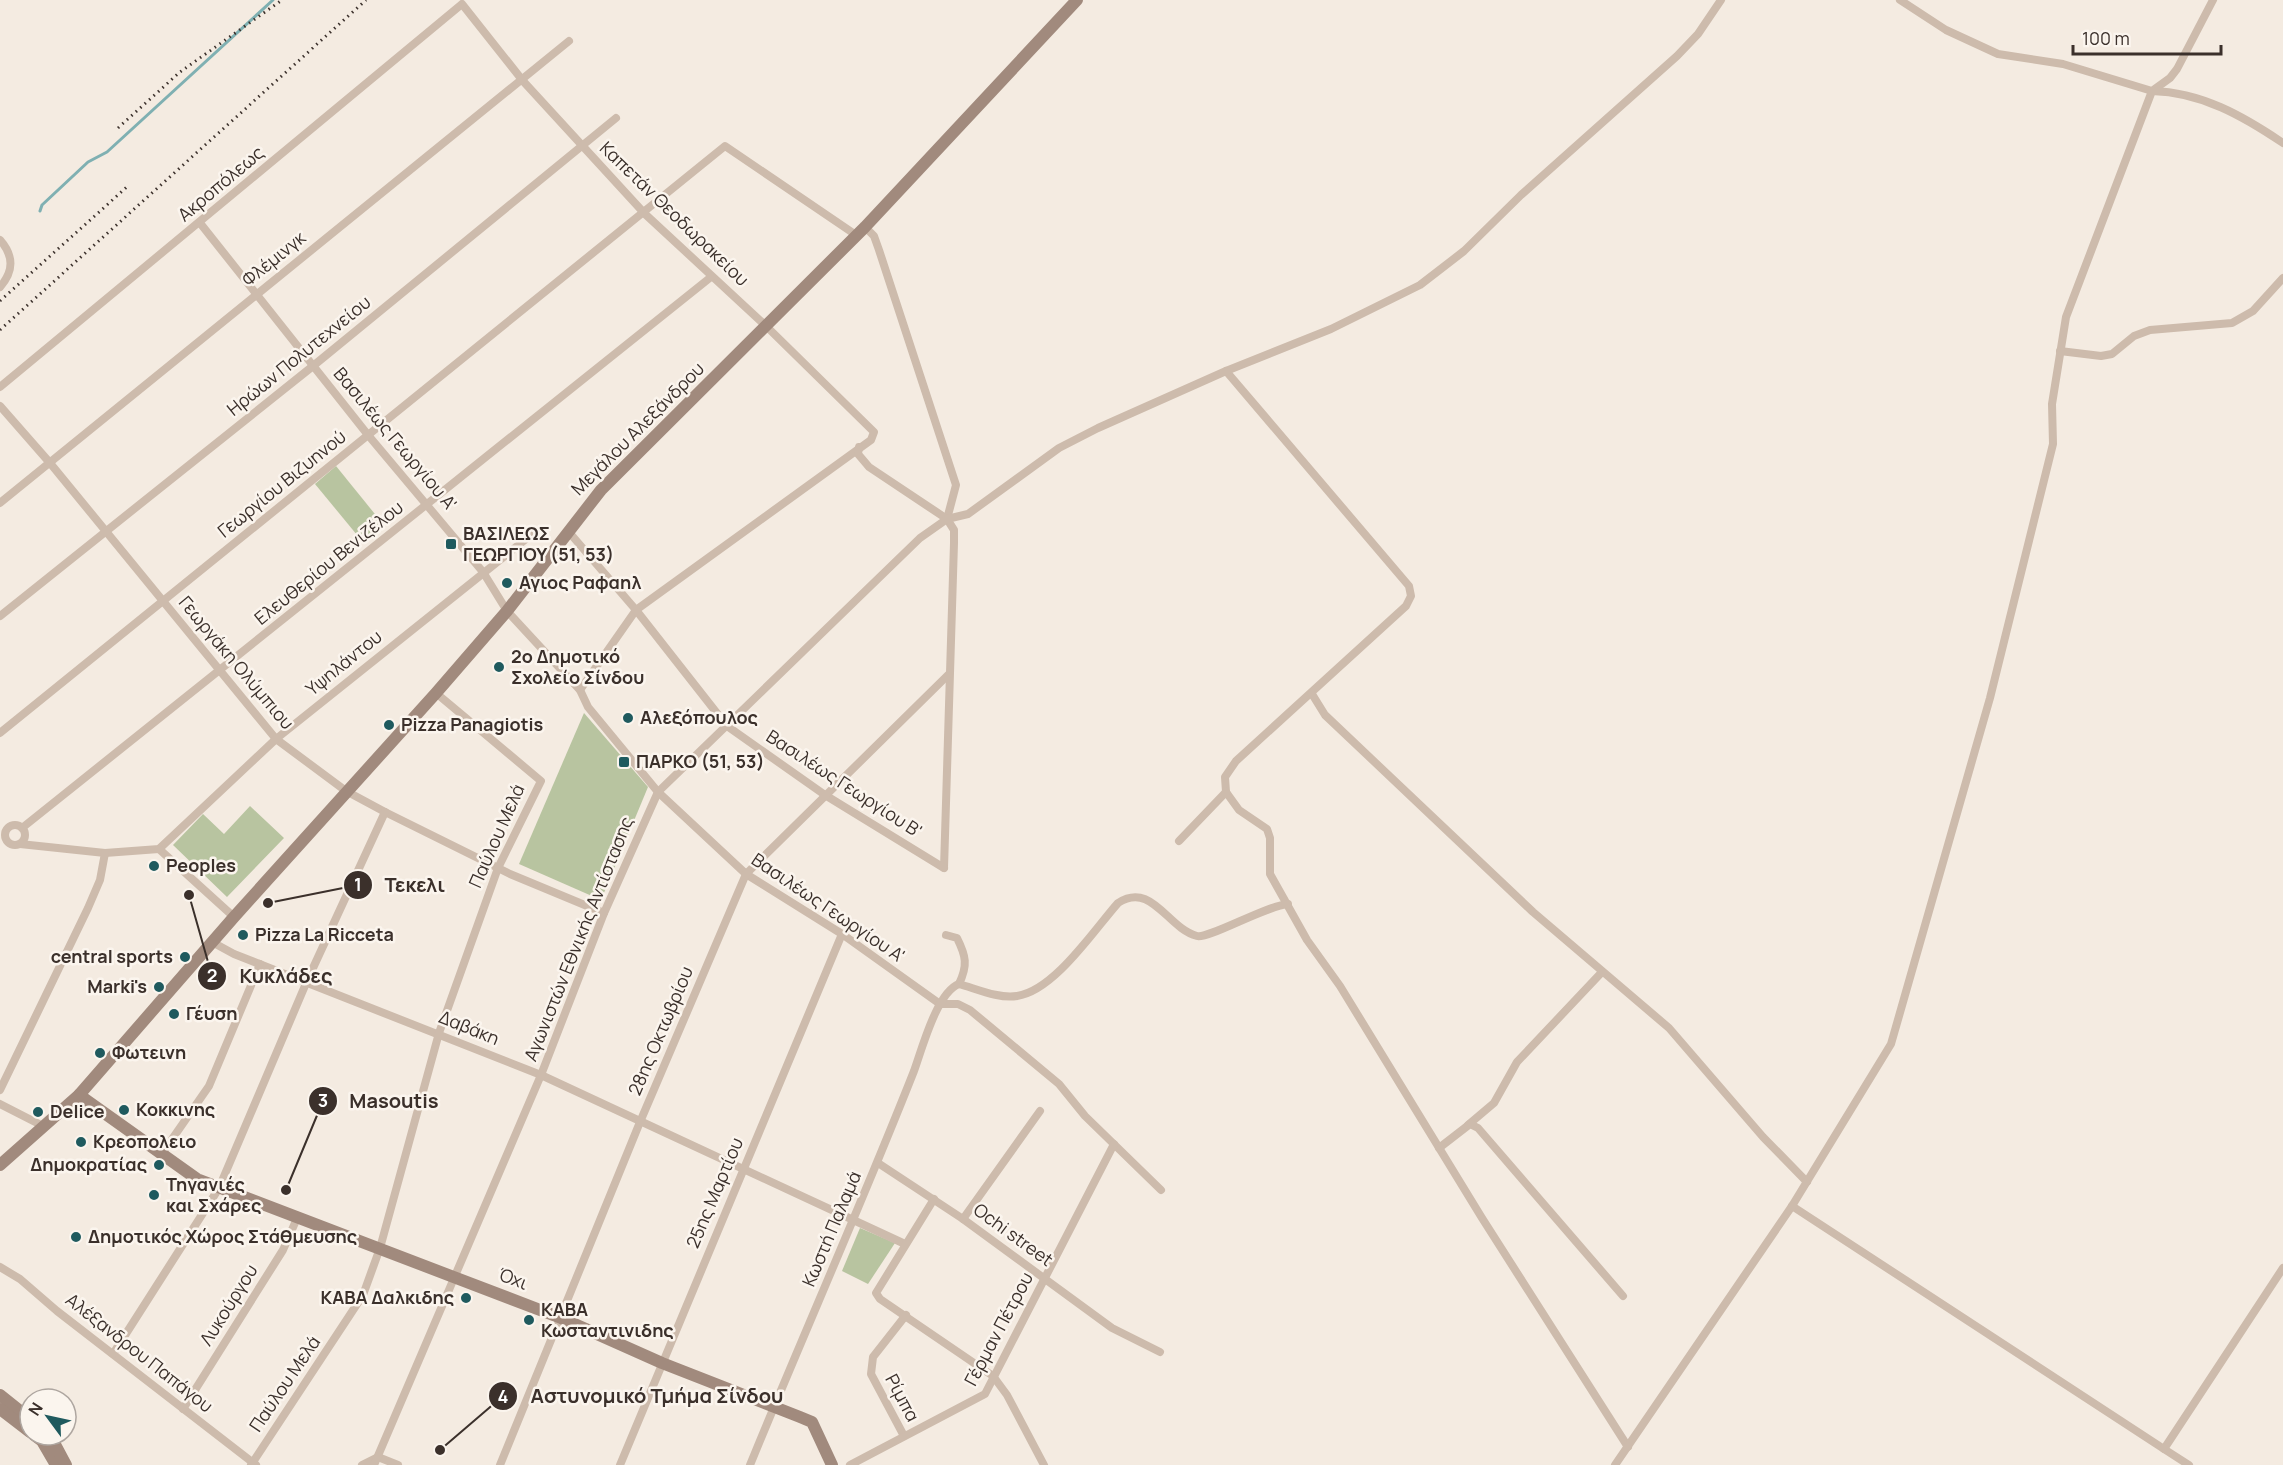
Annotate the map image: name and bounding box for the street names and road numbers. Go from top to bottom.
street label: Καπετάν Θεοδωρακείου [595,136,754,291]
street label: Ακροπόλεως [172,140,269,226]
street label: Φλέμινγκ [237,225,311,291]
street label: Ηρώων Πολυτεχνείου [221,290,375,421]
street label: Μεγάλου Αλεξάνδρου [566,357,709,500]
street label: Βασιλέως Γεωργίου Α' [329,362,463,515]
street label: Γεωργίου Βιζυηνού [212,424,350,542]
street label: Ελευθερίου Βενιζέλου [249,495,408,630]
street label: Γεωργάκη Ολύμπιου [174,591,300,734]
street label: Υψηλάντου [300,624,387,700]
street label: Βασιλέως Γεωργίου Β' [762,724,927,843]
street label: Παύλου Μελά [463,780,530,891]
street label: Αγωνιστών Εθνικής Αντίστασης [518,813,638,1064]
street label: Βασιλέως Γεωργίου Α' [747,847,910,967]
street label: 28ης Οκτωβρίου [622,963,698,1099]
street label: Δαβάκη [436,1004,503,1050]
street label: 25ης Μαρτίου [680,1134,748,1251]
street label: Κωστή Παλαμά [796,1167,866,1290]
street label: Ochi street [969,1197,1058,1271]
street label: Λυκούργου [194,1259,263,1350]
street label: Όχι [495,1261,532,1295]
street label: Γέρμαν Πέτρου [958,1268,1038,1389]
street label: Αλέξανδρου Παπάγου [61,1287,218,1417]
street label: Παύλου Μελά [243,1331,325,1436]
street label: Ρίμπα [880,1370,925,1425]

